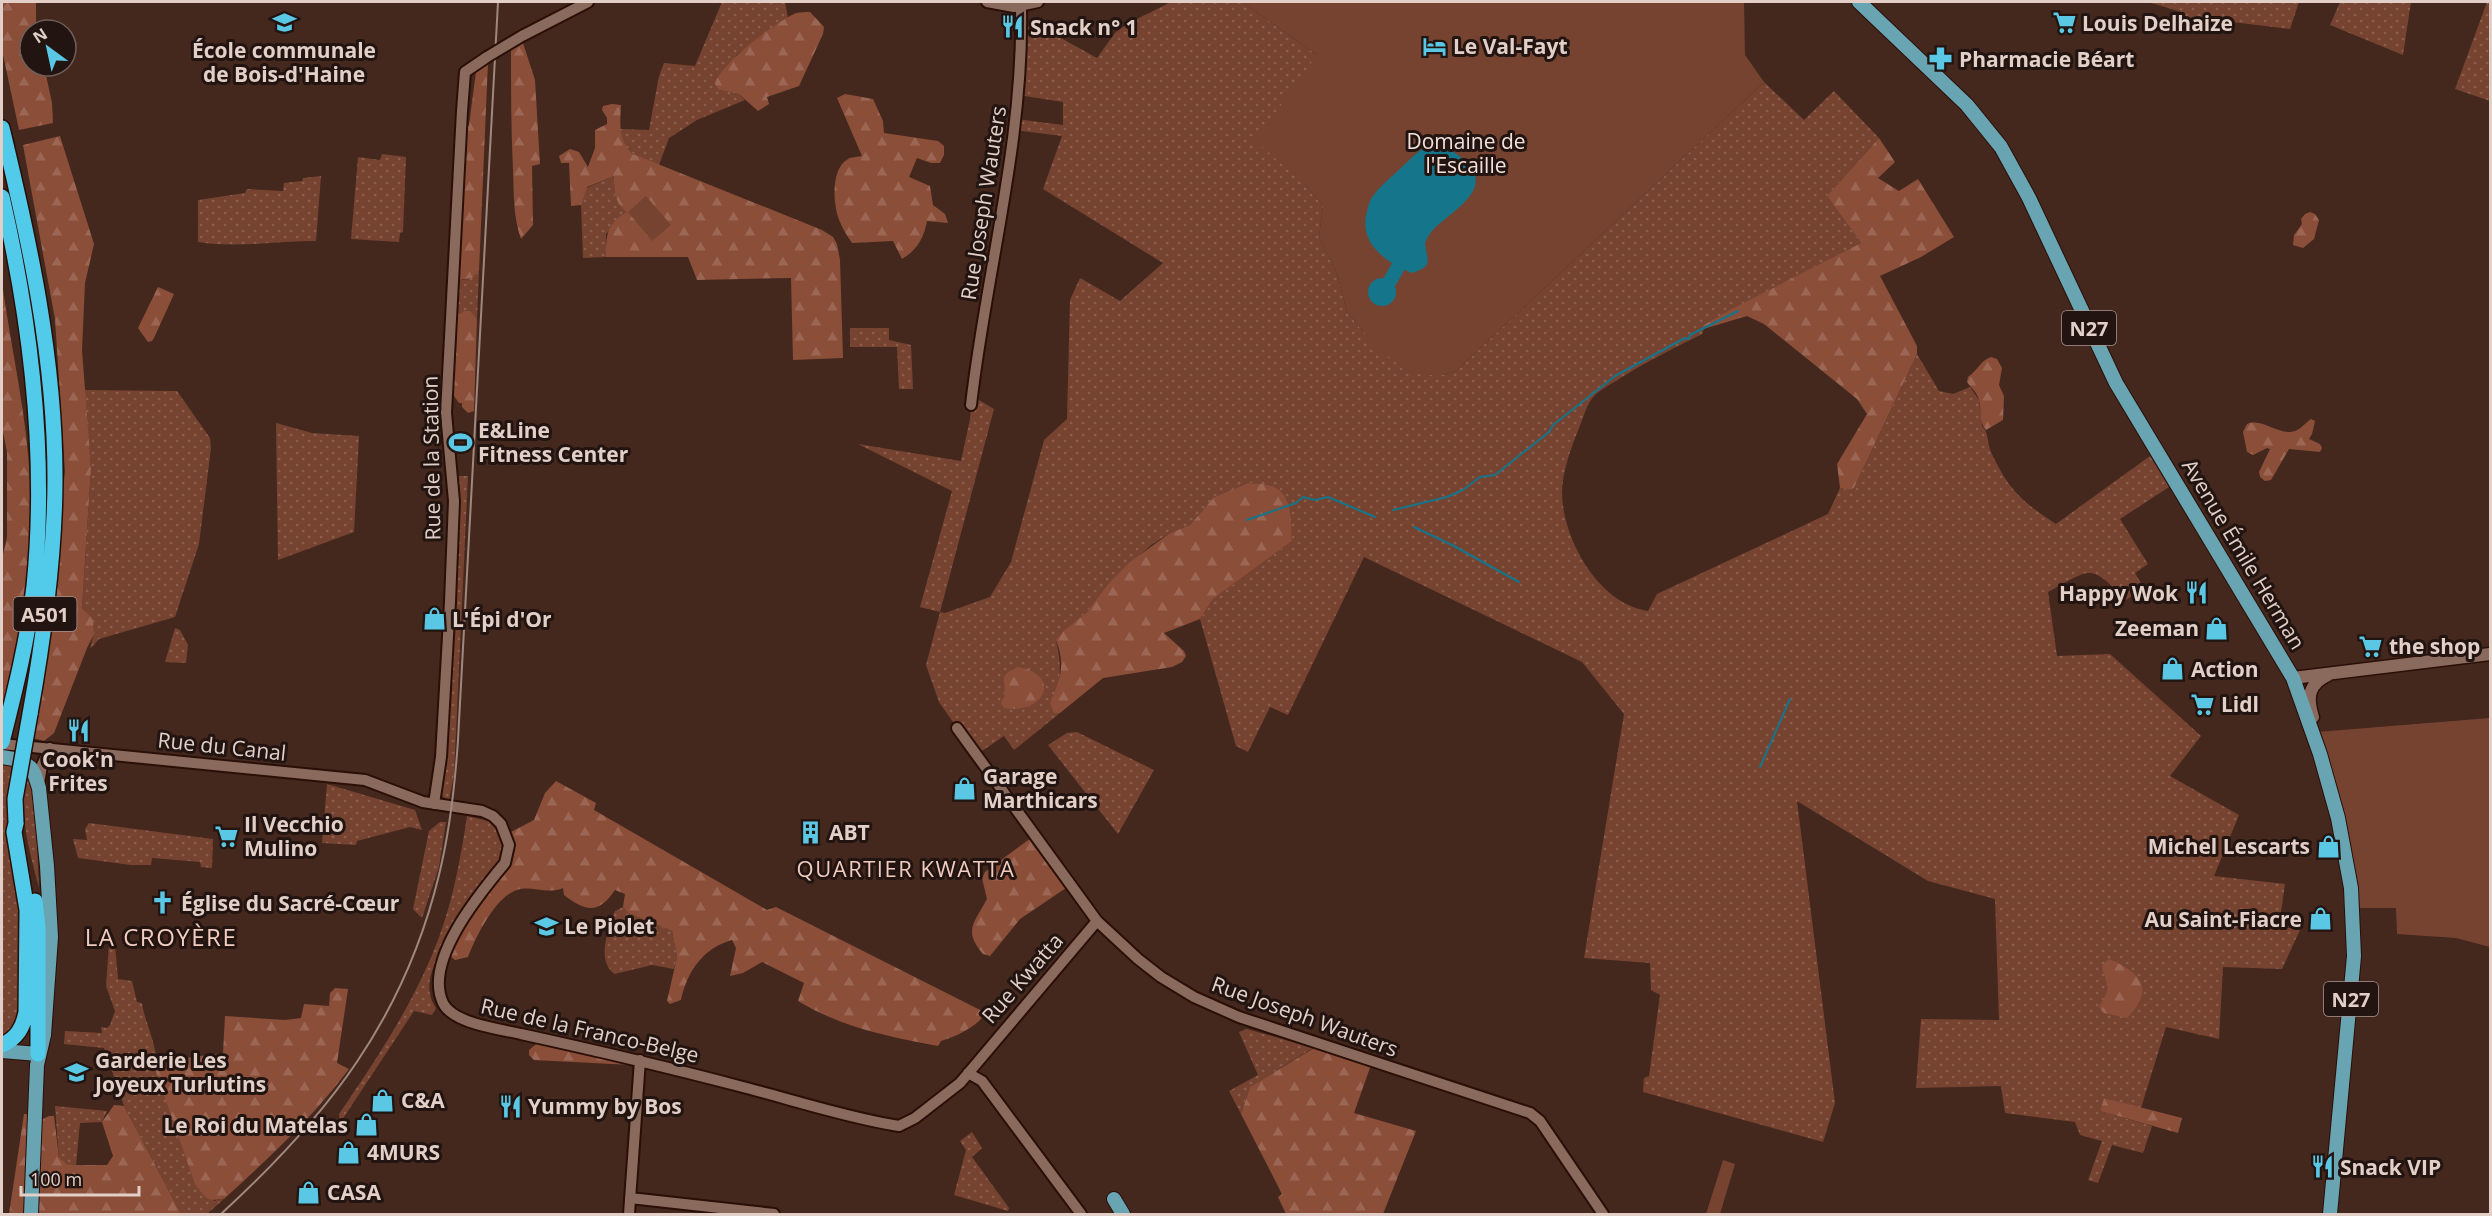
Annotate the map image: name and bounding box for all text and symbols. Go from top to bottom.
school or university icon: École communale de Bois-d'Haine [271,9,297,35]
place label: Louis Delhaize [2082,9,2233,37]
supermarket icon: Louis Delhaize [2051,10,2077,36]
place label: Snack n° 1 [1030,13,1138,41]
restaurant icon: Snack n° 1 [999,14,1025,40]
north arrow [18,18,78,78]
text: N [28,23,51,48]
place label: Le Val-Fayt [1453,32,1568,60]
hotel icon: Le Val-Fayt [1422,33,1448,59]
place label: École communale de Bois-d'Haine [192,36,376,88]
place label: Pharmacie Béart [1959,45,2134,73]
pharmacy icon: Pharmacie Béart [1928,46,1954,72]
street label: Rue Joseph Wauters [954,104,1012,302]
park label: Domaine de l'Escaille [1406,127,1526,179]
road number: N27 [2062,311,2116,345]
street label: Rue de la Station [416,375,446,541]
place label: E&Line Fitness Center [478,416,629,468]
sports icon: E&Line Fitness Center [447,429,473,455]
street label: Avenue Émile Herman [2176,454,2312,654]
place label: Happy Wok [2059,579,2179,607]
restaurant icon: Happy Wok [2183,580,2209,606]
road number: A501 [14,597,76,631]
place label: L'Épi d'Or [452,605,552,633]
shop icon: L'Épi d'Or [421,606,447,632]
place label: Zeeman [2115,614,2199,642]
shop icon: Zeeman [2204,615,2230,641]
place label: the shop [2389,632,2480,660]
supermarket icon: the shop [2358,633,2384,659]
place label: Action [2191,655,2259,683]
shop icon: Action [2160,656,2186,682]
place label: Lidl [2221,690,2259,718]
supermarket icon: Lidl [2190,691,2216,717]
restaurant icon: Cook'n Frites [65,718,91,744]
street label: Rue du Canal [156,725,288,767]
place label: Cook'n Frites [42,745,114,797]
place label: Garage Marthicars [983,762,1098,814]
shop icon: Garage Marthicars [952,775,978,801]
place label: Il Vecchio Mulino [244,810,344,862]
place label: ABT [829,818,870,846]
building icon: ABT [798,819,824,845]
supermarket icon: Il Vecchio Mulino [213,823,239,849]
place label: Michel Lescarts [2148,832,2310,860]
shop icon: Michel Lescarts [2315,833,2341,859]
district label: QUARTIER KWATTA [797,853,1015,883]
place label: Église du Sacré-Cœur [181,889,400,917]
church icon: Église du Sacré-Cœur [150,890,176,916]
place label: Au Saint-Fiacre [2145,905,2302,933]
shop icon: Au Saint-Fiacre [2307,906,2333,932]
place label: Le Piolet [564,912,654,940]
school or university icon: Le Piolet [533,913,559,939]
district label: LA CROYÈRE [85,920,237,953]
street label: Rue Kwatta [975,927,1069,1029]
street label: Rue Joseph Wauters [1208,969,1402,1063]
road number: N27 [2324,982,2378,1016]
street label: Rue de la Franco-Belge [478,991,702,1069]
place label: Garderie Les Joyeux Turlutins [93,1046,266,1098]
school or university icon: Garderie Les Joyeux Turlutins [64,1059,90,1085]
place label: C&A [401,1086,445,1114]
shop icon: C&A [370,1087,396,1113]
place label: Yummy by Bos [528,1092,682,1120]
restaurant icon: Yummy by Bos [497,1093,523,1119]
place label: Le Roi du Matelas [163,1111,348,1139]
shop icon: Le Roi du Matelas [353,1112,379,1138]
place label: 4MURS [367,1138,440,1166]
shop icon: 4MURS [336,1139,362,1165]
place label: Snack VIP [2340,1153,2441,1181]
restaurant icon: Snack VIP [2309,1154,2335,1180]
scale bar [21,1159,140,1197]
text: 100 m [30,1167,82,1191]
place label: CASA [327,1178,381,1206]
shop icon: CASA [296,1179,322,1205]

